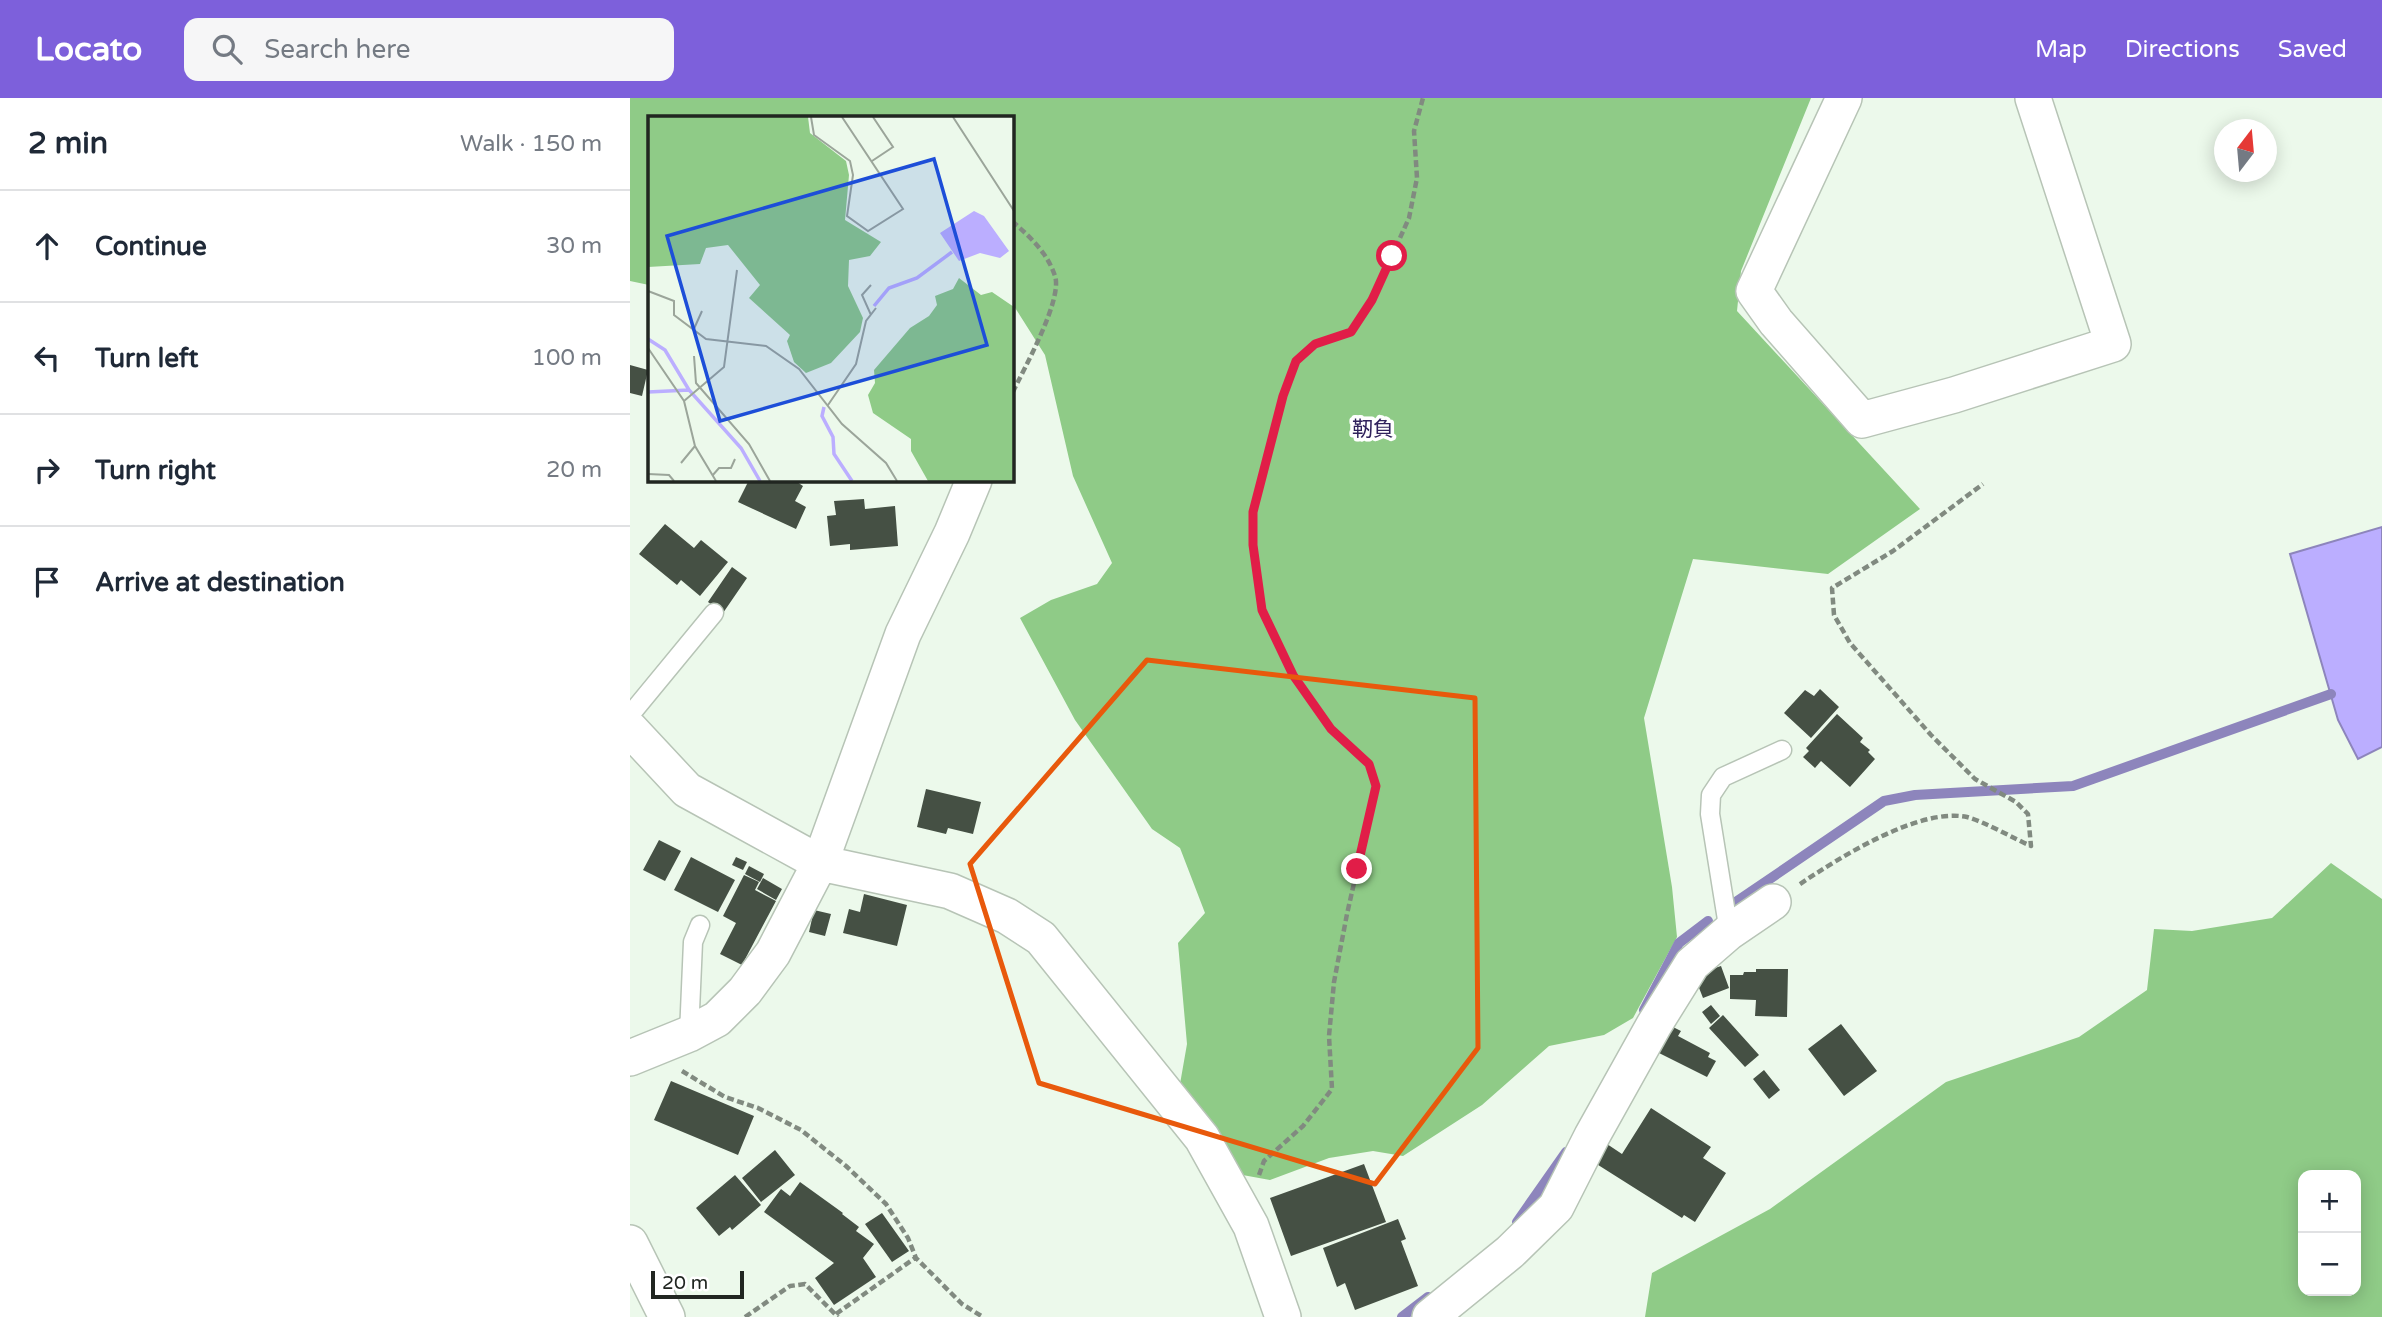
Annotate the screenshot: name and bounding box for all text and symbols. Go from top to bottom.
search box [184,18,674,81]
text: Locato [35,30,142,69]
icon: search [208,30,246,68]
text: Search here [264,34,410,65]
text: Map [2035,35,2087,64]
text: Directions [2125,35,2240,64]
text: Saved [2278,35,2347,64]
inset map [648,116,1013,481]
north arrow [2214,119,2277,182]
text: 2 min [28,125,108,162]
text: Walk · 150 m [460,130,602,158]
icon: ahead [28,227,66,265]
text: Continue [95,231,207,262]
text: 30 m [546,232,602,260]
route start [1376,240,1407,271]
icon: left [28,339,66,377]
text: Turn left [95,343,198,374]
text: 100 m [532,344,602,372]
district label: 靭負 [1352,417,1394,442]
icon: right [28,451,66,489]
text: Turn right [95,455,216,486]
text: 20 m [546,456,602,484]
icon: arrive [28,563,66,601]
text: Arrive at destination [95,567,345,598]
route end [1341,853,1372,884]
map controls [2298,1170,2361,1296]
button: + [2298,1170,2361,1233]
button: − [2298,1233,2361,1296]
scale bar [651,1268,744,1300]
text: 20 m [662,1272,708,1294]

